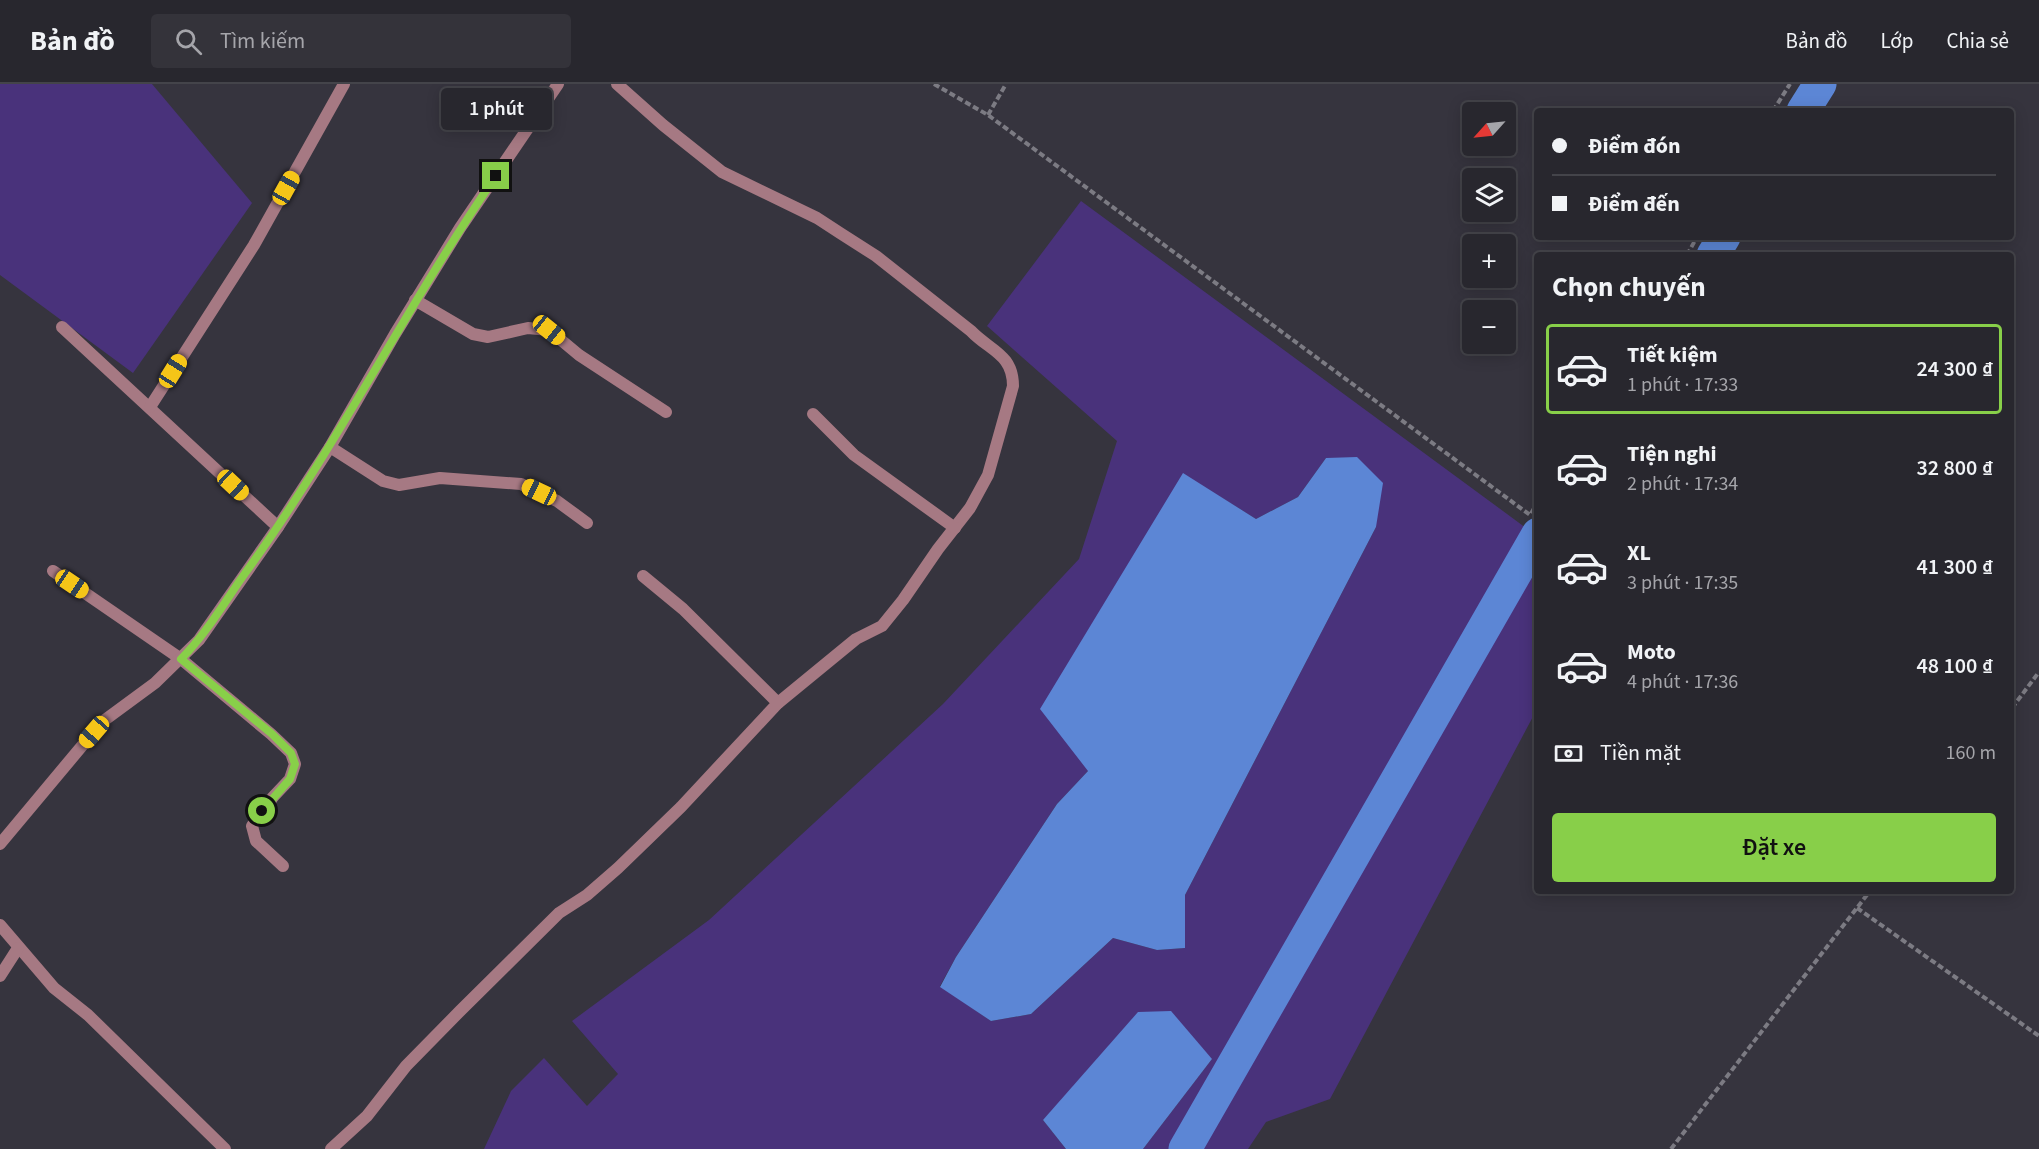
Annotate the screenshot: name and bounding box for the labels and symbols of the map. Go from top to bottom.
callout: 1 phút [440,89,552,131]
north arrow [1462,102,1516,156]
route end [482,162,509,189]
car [269,168,303,208]
car [529,312,569,348]
car [156,351,190,391]
car [214,466,252,504]
car [519,476,559,508]
car [52,566,92,602]
car [75,713,113,751]
route start [248,797,275,824]

